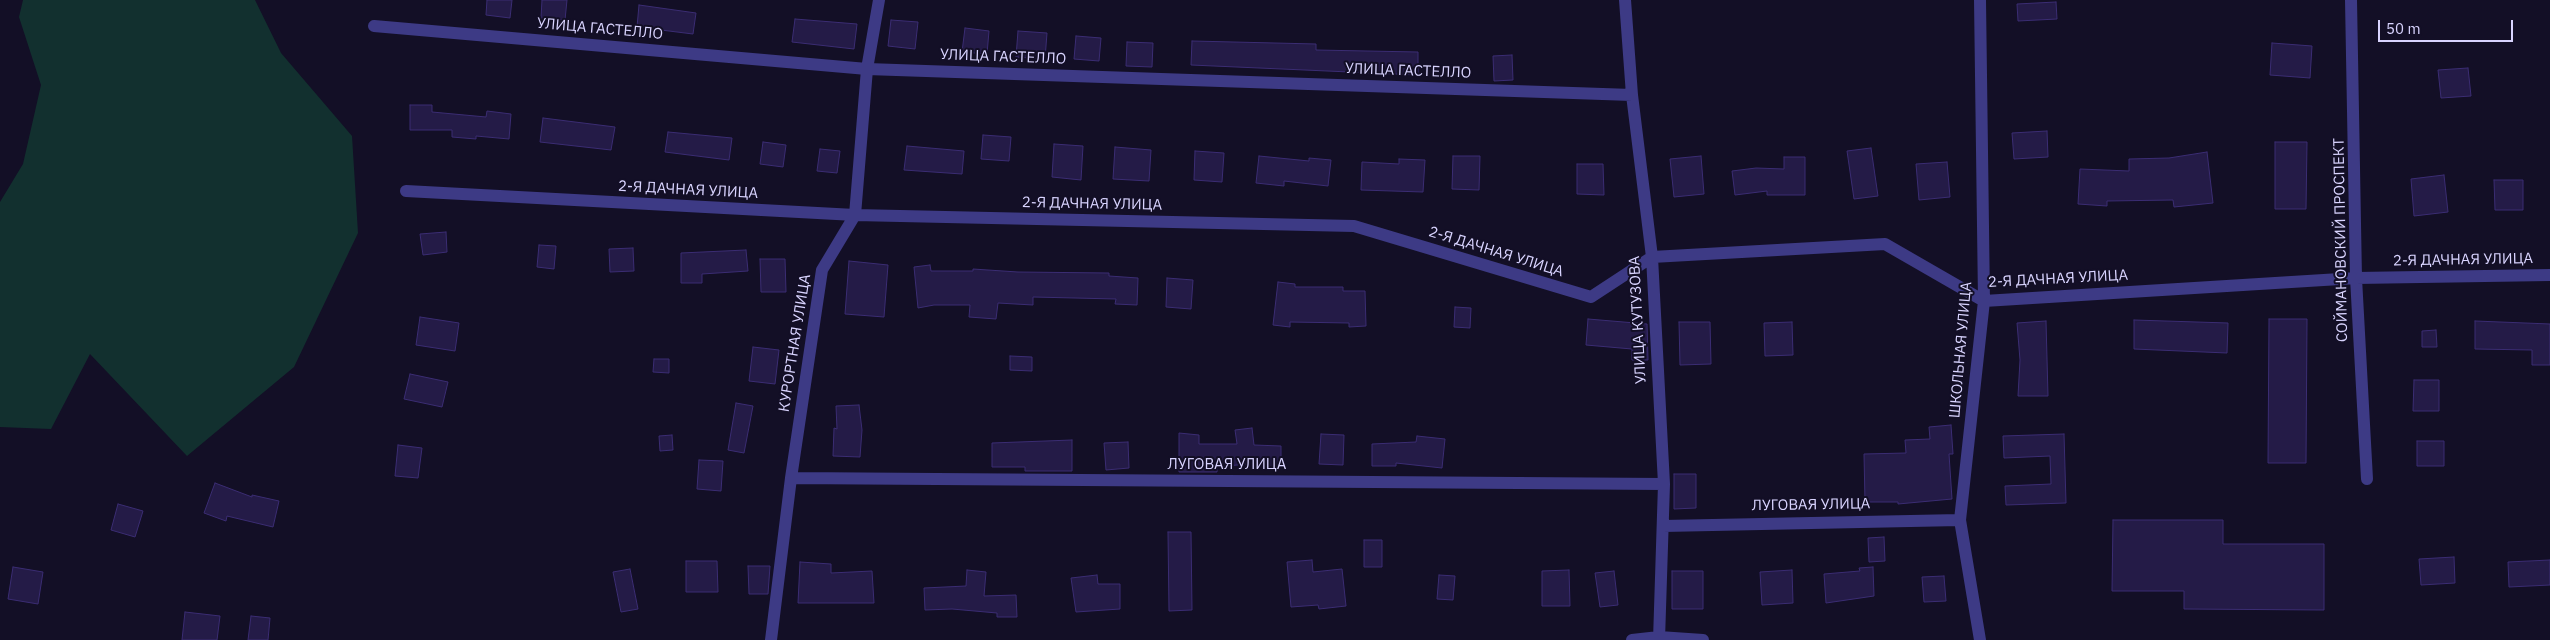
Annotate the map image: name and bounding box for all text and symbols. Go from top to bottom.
scale bar [2380,10,2515,42]
street label: УЛИЦА ГАСТЕЛЛО [536,15,664,43]
text: 50 m [2386,19,2421,38]
street label: УЛИЦА ГАСТЕЛЛО [939,46,1067,68]
street label: УЛИЦА ГАСТЕЛЛО [1344,60,1472,82]
street label: СОЙМАНОВСКИЙ ПРОСПЕКТ [2330,138,2352,342]
street label: 2-Я ДАЧНАЯ УЛИЦА [617,177,759,203]
street label: 2-Я ДАЧНАЯ УЛИЦА [1022,194,1162,214]
street label: 2-Я ДАЧНАЯ УЛИЦА [1426,223,1566,281]
street label: 2-Я ДАЧНАЯ УЛИЦА [2393,250,2533,270]
street label: УЛИЦА КУТУЗОВА [1626,255,1650,385]
street label: 2-Я ДАЧНАЯ УЛИЦА [1987,266,2129,292]
street label: КУРОРТНАЯ УЛИЦА [775,273,815,413]
street label: ШКОЛЬНАЯ УЛИЦА [1946,281,1976,419]
street label: ЛУГОВАЯ УЛИЦА [1168,456,1286,474]
street label: ЛУГОВАЯ УЛИЦА [1751,495,1871,515]

